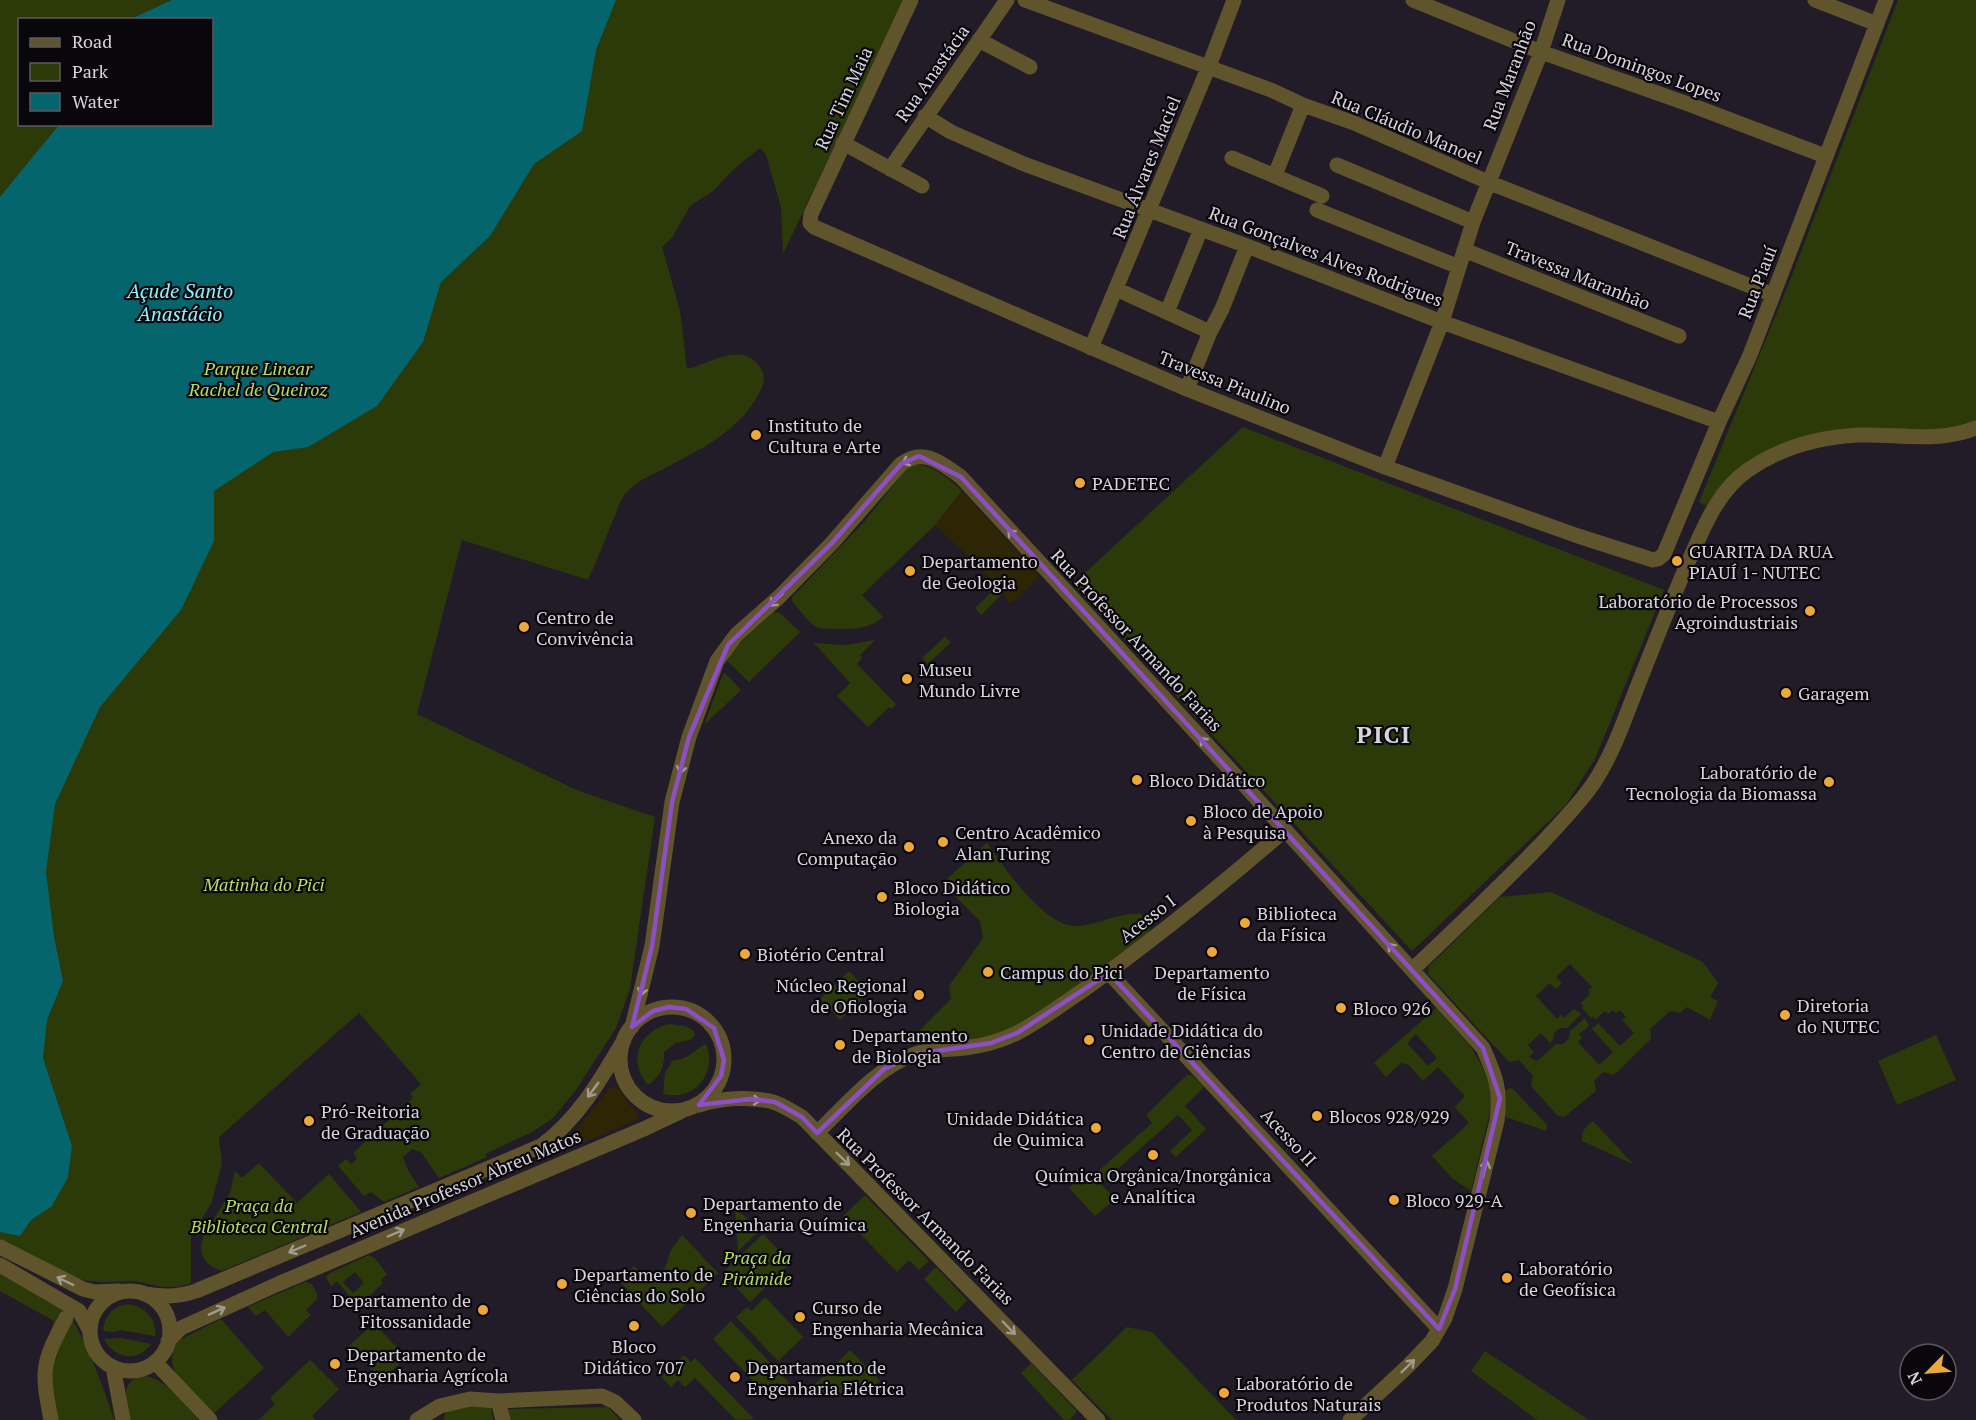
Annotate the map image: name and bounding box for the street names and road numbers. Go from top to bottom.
street label: Rua Maranhão [1477,16,1541,134]
street label: Rua Anastácia [890,20,974,126]
street label: Rua Domingos Lopes [1559,27,1725,107]
street label: Rua Tim Maia [809,43,877,153]
street label: Rua Cláudio Manoel [1328,84,1486,170]
street label: Rua Álvares Maciel [1106,92,1186,242]
street label: Rua Gonçalves Alves Rodrigues [1206,200,1446,312]
street label: Travessa Maranhão [1502,235,1654,315]
street label: Rua Piauí [1732,242,1782,322]
street label: Travessa Piaulino [1155,345,1295,419]
street label: Rua Professor Armando Farias [1046,544,1228,736]
street label: Acesso I [1114,889,1180,947]
street label: Acesso II [1256,1103,1322,1171]
street label: Rua Professor Armando Farias [832,1122,1020,1310]
street label: Avenida Professor Abreu Matos [346,1123,584,1243]

